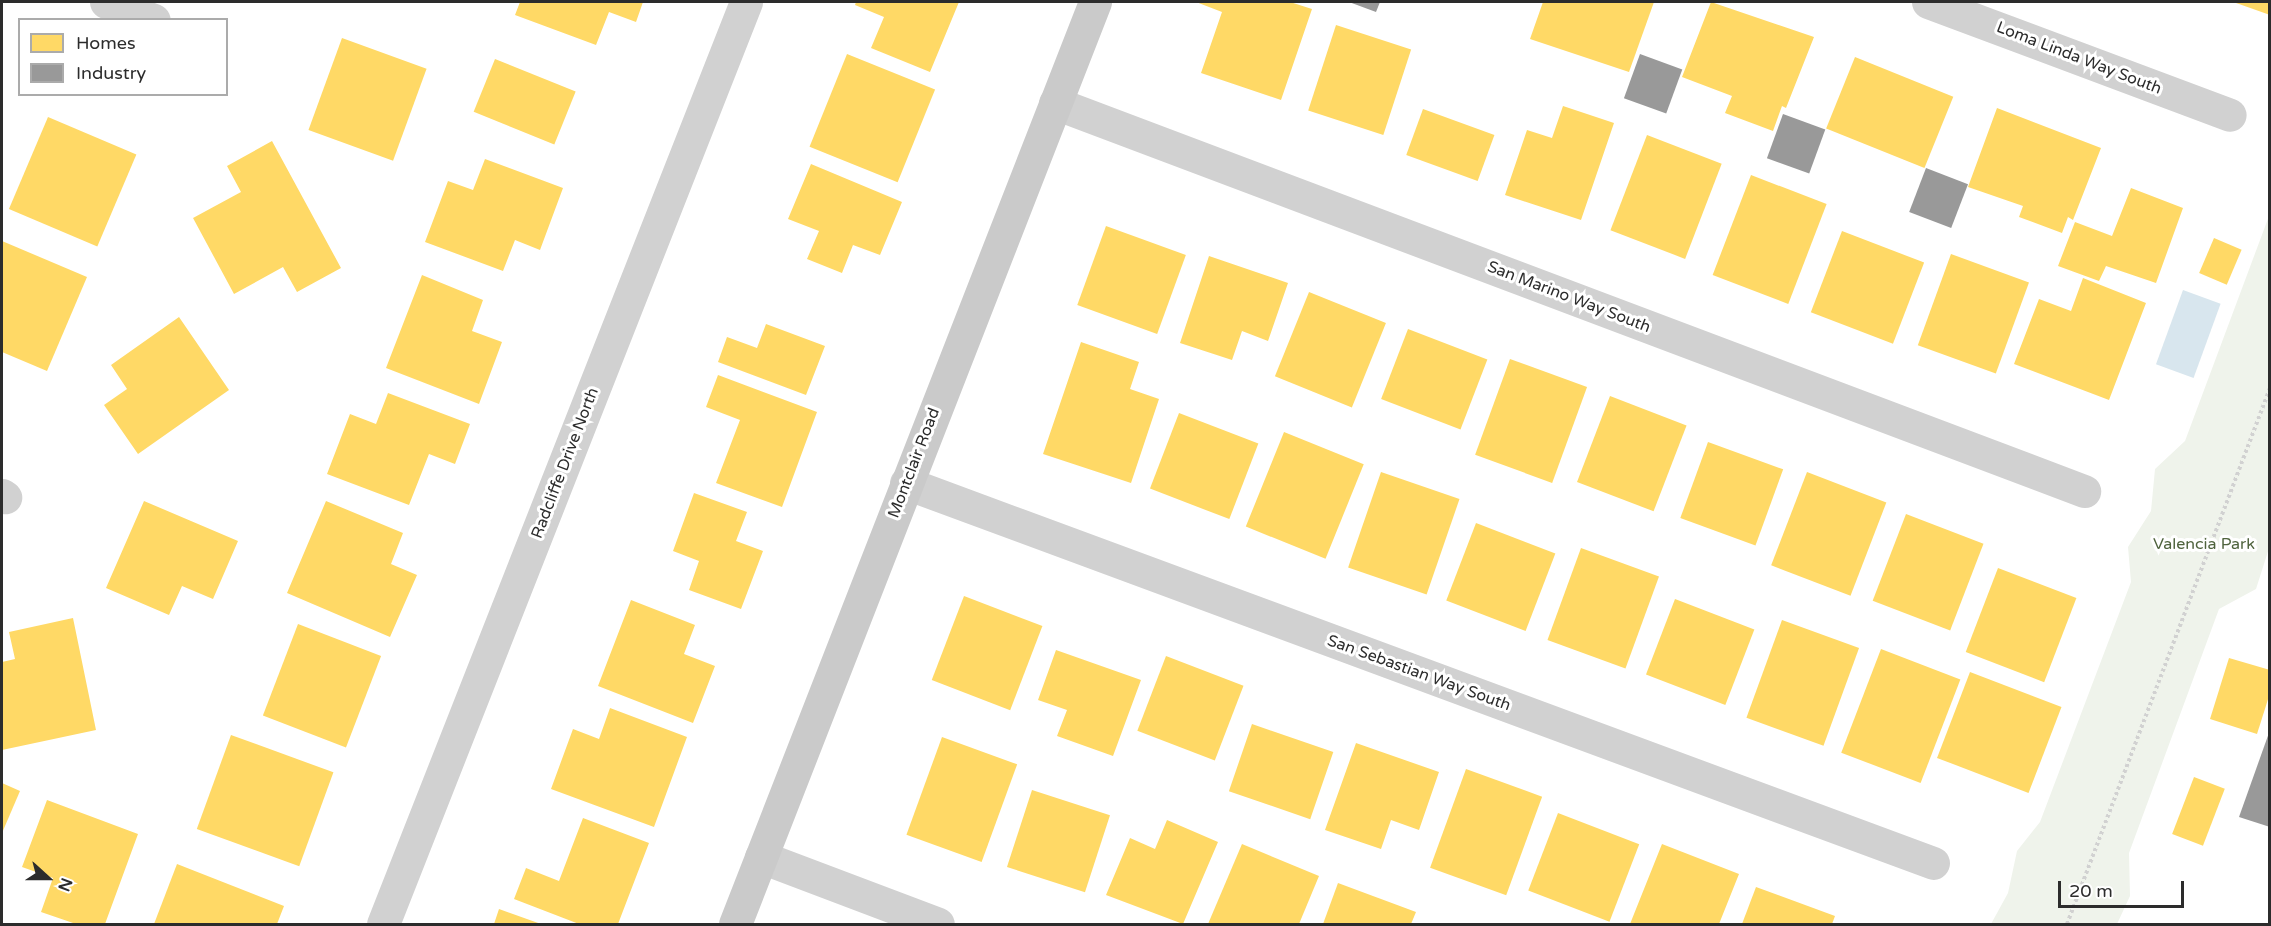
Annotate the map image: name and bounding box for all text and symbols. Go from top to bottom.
legend [18,18,228,96]
street label: Loma Linda Way South [1994,18,2164,98]
text: Homes [76,32,136,54]
text: Industry [76,62,146,84]
street label: San Marino Way South [1485,257,1653,337]
street label: Radcliffe Drive North [527,385,603,541]
street label: Montclair Road [884,405,944,521]
park label: Valencia Park [2153,534,2255,554]
street label: San Sebastian Way South [1325,631,1513,715]
north arrow [18,848,78,908]
scale bar [2061,869,2187,907]
text: N [53,875,76,894]
text: 20 m [2069,880,2113,902]

